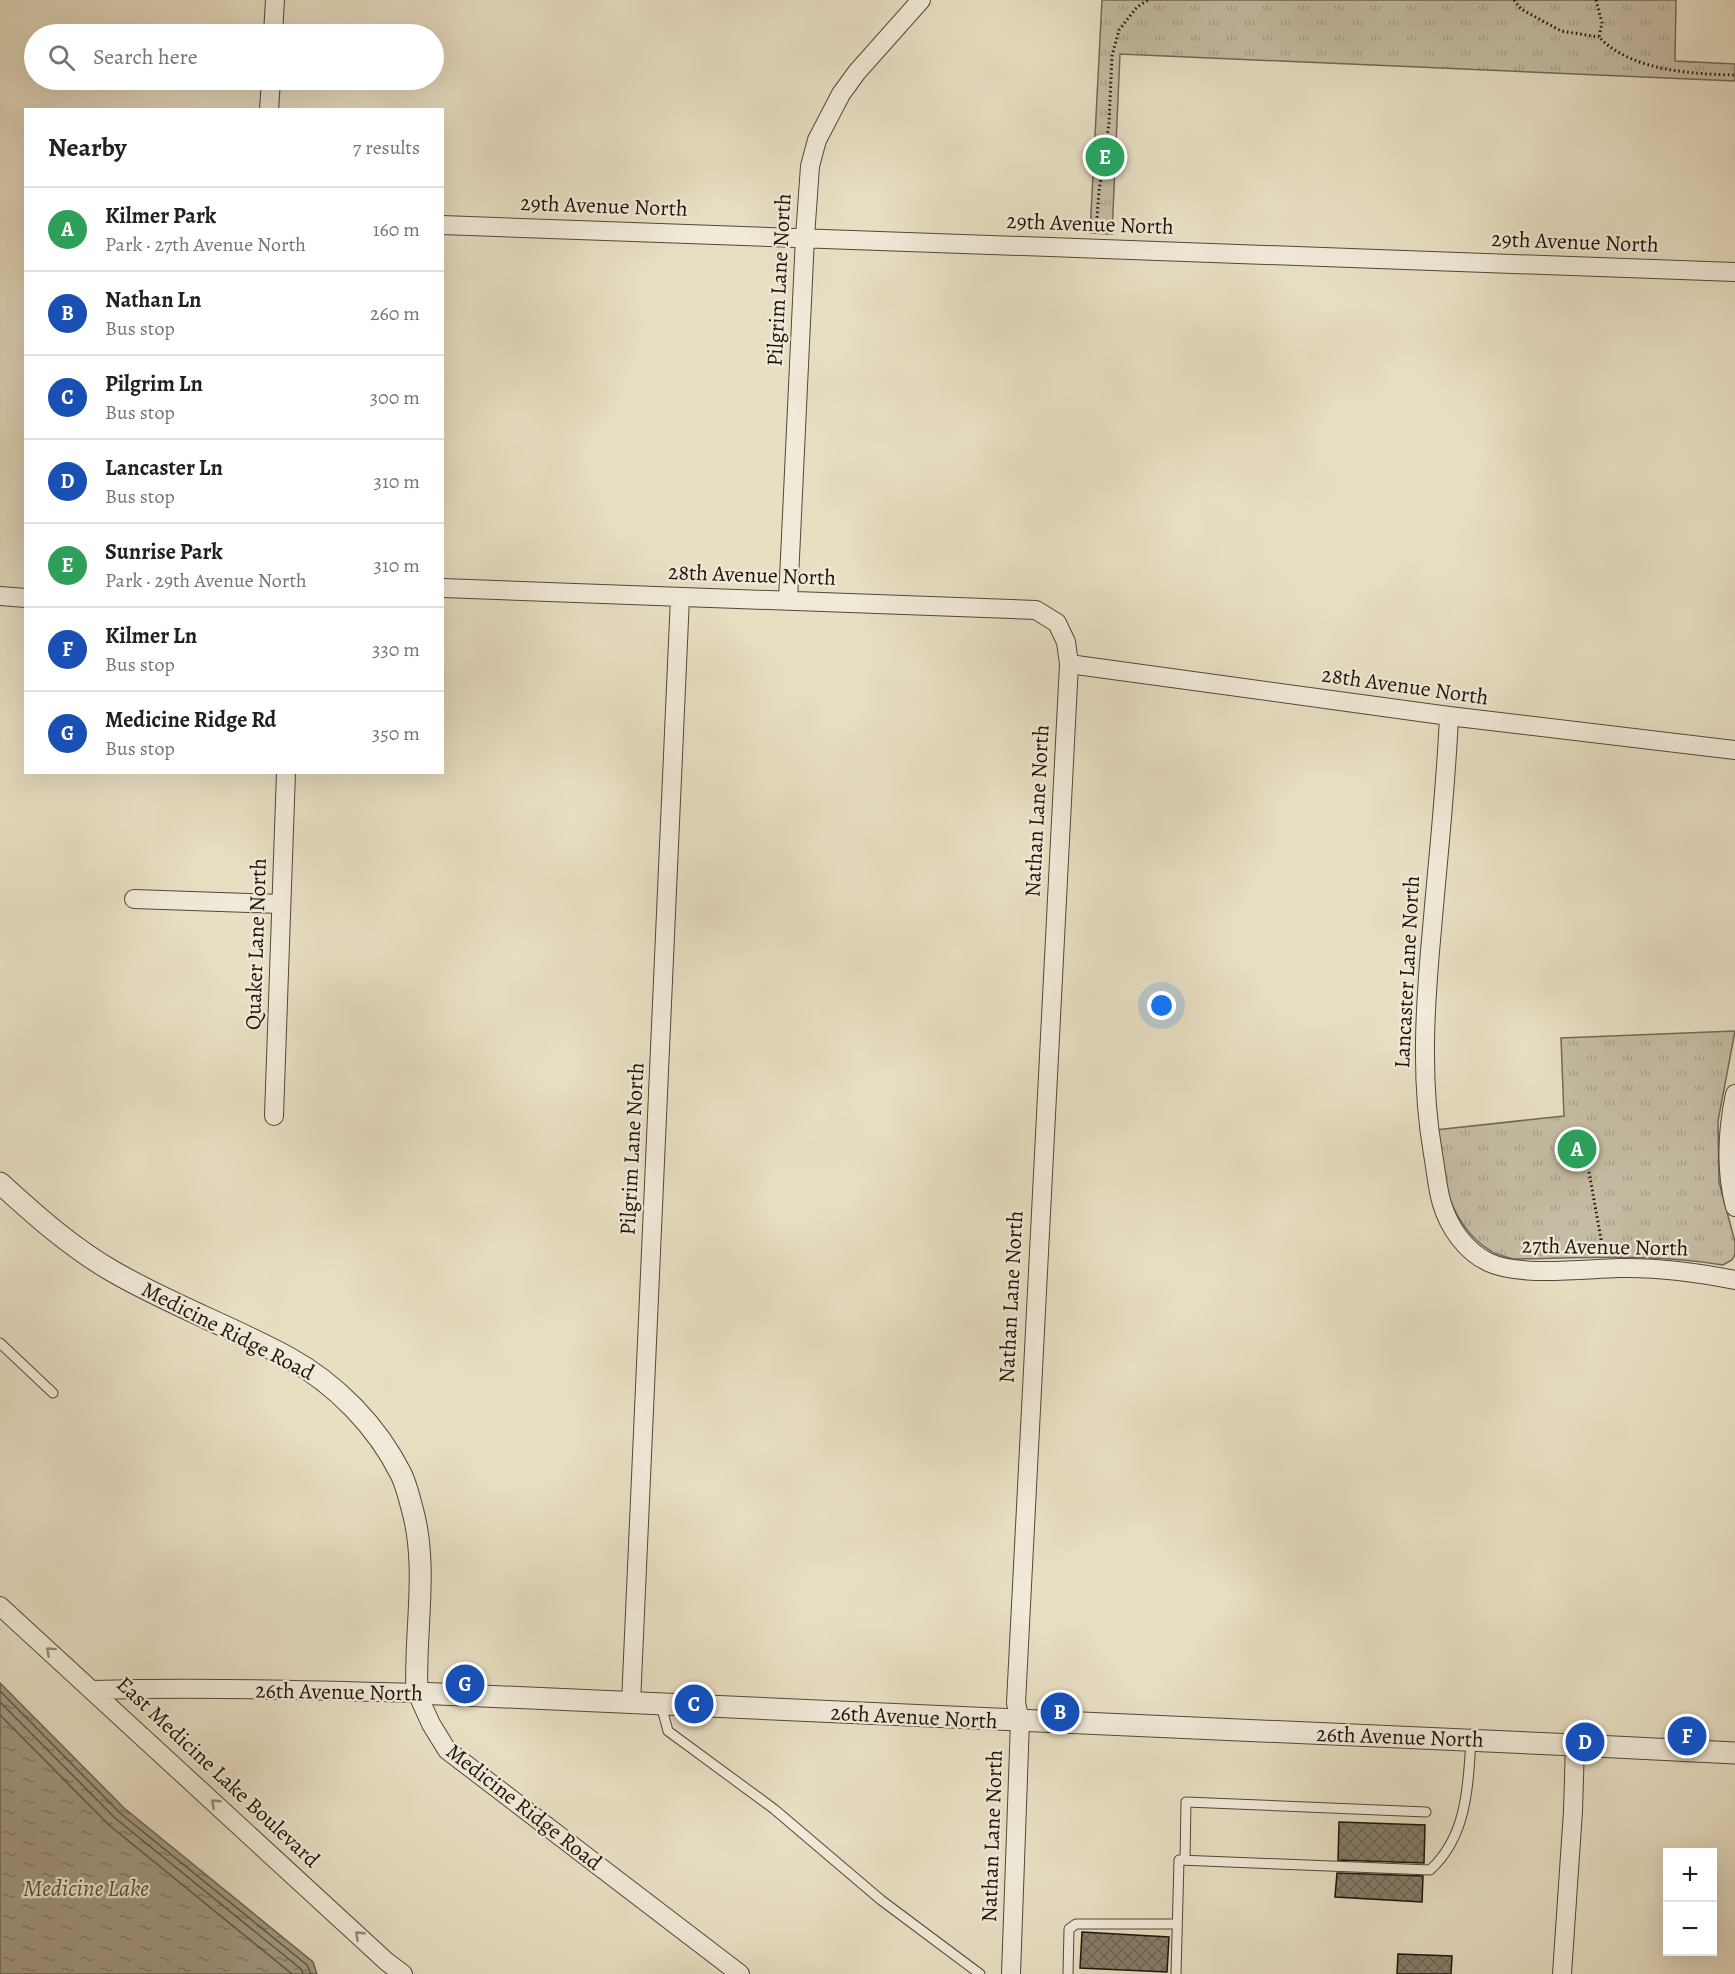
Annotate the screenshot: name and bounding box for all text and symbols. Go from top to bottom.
search box [24,24,444,90]
icon: search [45,41,78,74]
text: Search here [93,42,198,72]
text: Nearby [48,130,127,165]
text: 7 results [353,134,420,161]
pin: E [1086,134,1124,180]
street label: 29th Avenue North [520,188,688,224]
street label: Pilgrim Lane North [759,192,799,367]
text: Kilmer Park [105,201,216,231]
street label: 29th Avenue North [1006,206,1174,242]
text: A [61,216,74,243]
text: 160 m [373,216,420,243]
street label: 29th Avenue North [1491,224,1659,260]
text: Park · 27th Avenue North [105,231,306,258]
text: Nathan Ln [105,285,201,315]
text: B [61,300,74,327]
text: 260 m [370,300,420,327]
text: Bus stop [105,315,175,342]
text: Pilgrim Ln [105,369,203,399]
text: C [61,384,74,411]
text: 300 m [370,384,420,411]
text: Bus stop [105,399,175,426]
text: Lancaster Ln [105,453,223,483]
text: D [61,468,74,495]
text: 310 m [374,468,420,495]
text: Bus stop [105,483,175,510]
text: Sunrise Park [105,537,223,567]
text: E [62,552,73,579]
text: 310 m [374,552,420,579]
street label: 28th Avenue North [667,557,837,593]
text: Park · 29th Avenue North [105,567,307,594]
text: Kilmer Ln [105,621,197,651]
text: F [62,636,73,663]
text: 330 m [372,636,420,663]
text: Bus stop [105,651,175,678]
street label: 28th Avenue North [1320,659,1491,713]
text: Medicine Ridge Rd [105,705,276,735]
text: G [61,720,74,747]
text: 350 m [372,720,420,747]
street label: Nathan Lane North [1018,724,1057,898]
text: Bus stop [105,735,175,762]
street label: Quaker Lane North [238,857,274,1031]
street label: Lancaster Lane North [1387,875,1427,1069]
your location [1147,991,1176,1020]
street label: Pilgrim Lane North [612,1061,652,1236]
pin: A [1558,1126,1596,1172]
street label: Nathan Lane North [992,1210,1031,1384]
street label: 27th Avenue North [1521,1231,1689,1263]
street label: Medicine Ridge Road [136,1274,320,1388]
one-way arrow [46,1647,57,1658]
pin: G [446,1662,484,1706]
street label: East Medicine Lake Boulevard [110,1670,326,1874]
street label: 26th Avenue North [255,1676,423,1708]
pin: C [674,1682,714,1726]
pin: B [1040,1690,1080,1734]
street label: 26th Avenue North [830,1698,999,1736]
pin: F [1668,1714,1706,1758]
street label: 26th Avenue North [1316,1719,1485,1755]
pin: D [1566,1720,1604,1764]
street label: Medicine Ridge Road [440,1737,608,1877]
street label: Nathan Lane North [974,1749,1010,1923]
one-way arrow [212,1799,222,1810]
map controls [1663,1848,1717,1956]
button: + [1663,1848,1717,1902]
water label: Medicine Lake [23,1872,149,1904]
button: − [1663,1902,1717,1956]
one-way arrow [355,1932,366,1943]

